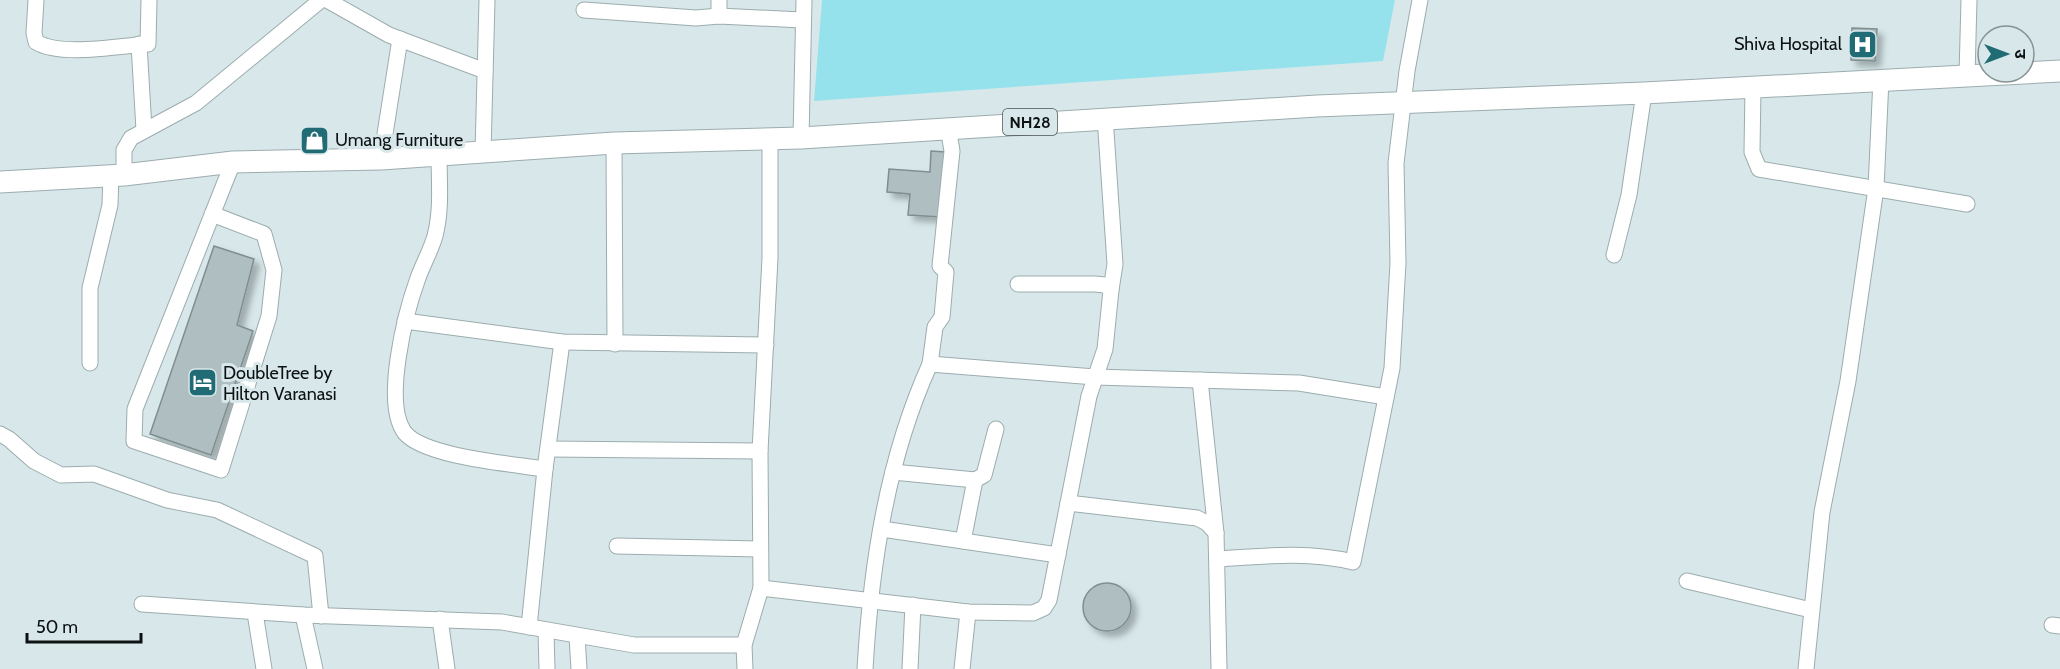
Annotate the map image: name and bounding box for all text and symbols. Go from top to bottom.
north arrow [1976,24,2036,84]
hospital icon: Shiva Hospital [1847,28,1879,60]
place label: Shiva Hospital [1734,33,1843,55]
text: उ [2011,49,2030,59]
road number: NH28 [1003,109,1057,135]
shop icon: Umang Furniture [298,124,330,156]
place label: Umang Furniture [335,129,463,151]
place label: DoubleTree by Hilton Varanasi [223,362,337,405]
hotel icon: DoubleTree by Hilton Varanasi [186,367,218,399]
scale bar [27,606,141,644]
text: 50 m [36,616,78,638]

